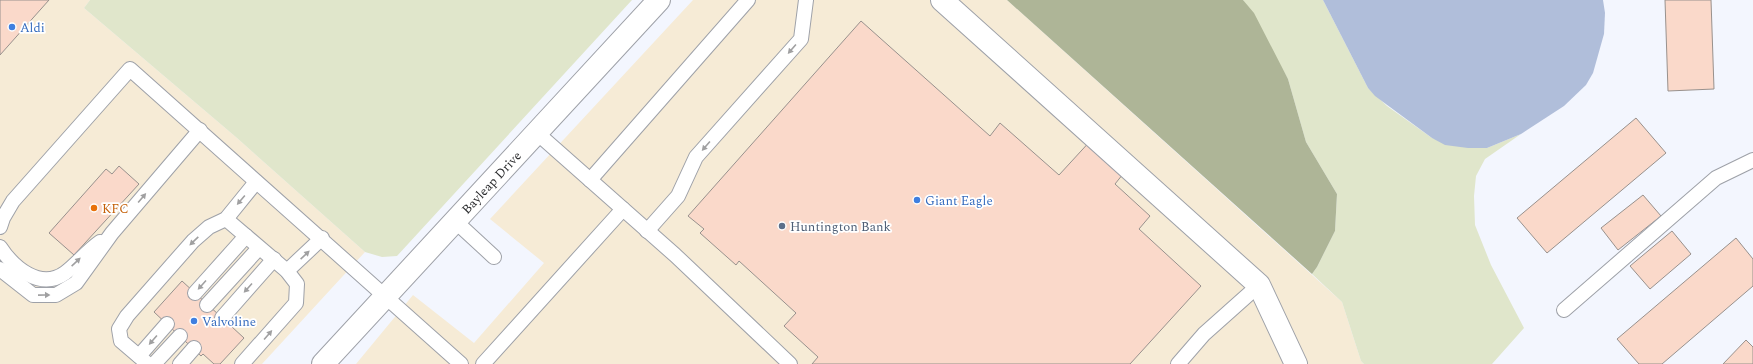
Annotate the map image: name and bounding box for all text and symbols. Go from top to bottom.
place label: Aldi [20,18,45,38]
marker: Aldi [7,22,17,32]
one-way arrow [787,44,797,54]
one-way arrow [702,142,711,151]
street label: Bayleap Drive [457,147,526,219]
place label: Giant Eagle [925,191,993,211]
one-way arrow [138,192,147,203]
one-way arrow [237,195,246,206]
marker: Giant Eagle [912,195,922,205]
place label: KFC [102,199,129,219]
marker: KFC [89,203,99,213]
place label: Huntington Bank [790,217,891,237]
marker: Huntington Bank [777,221,787,231]
one-way arrow [189,236,199,245]
one-way arrow [299,250,310,259]
one-way arrow [72,258,81,267]
one-way arrow [197,280,206,291]
one-way arrow [243,283,252,294]
one-way arrow [38,292,51,298]
place label: Valvoline [202,312,256,332]
marker: Valvoline [189,316,199,326]
one-way arrow [263,329,272,340]
one-way arrow [148,335,158,345]

